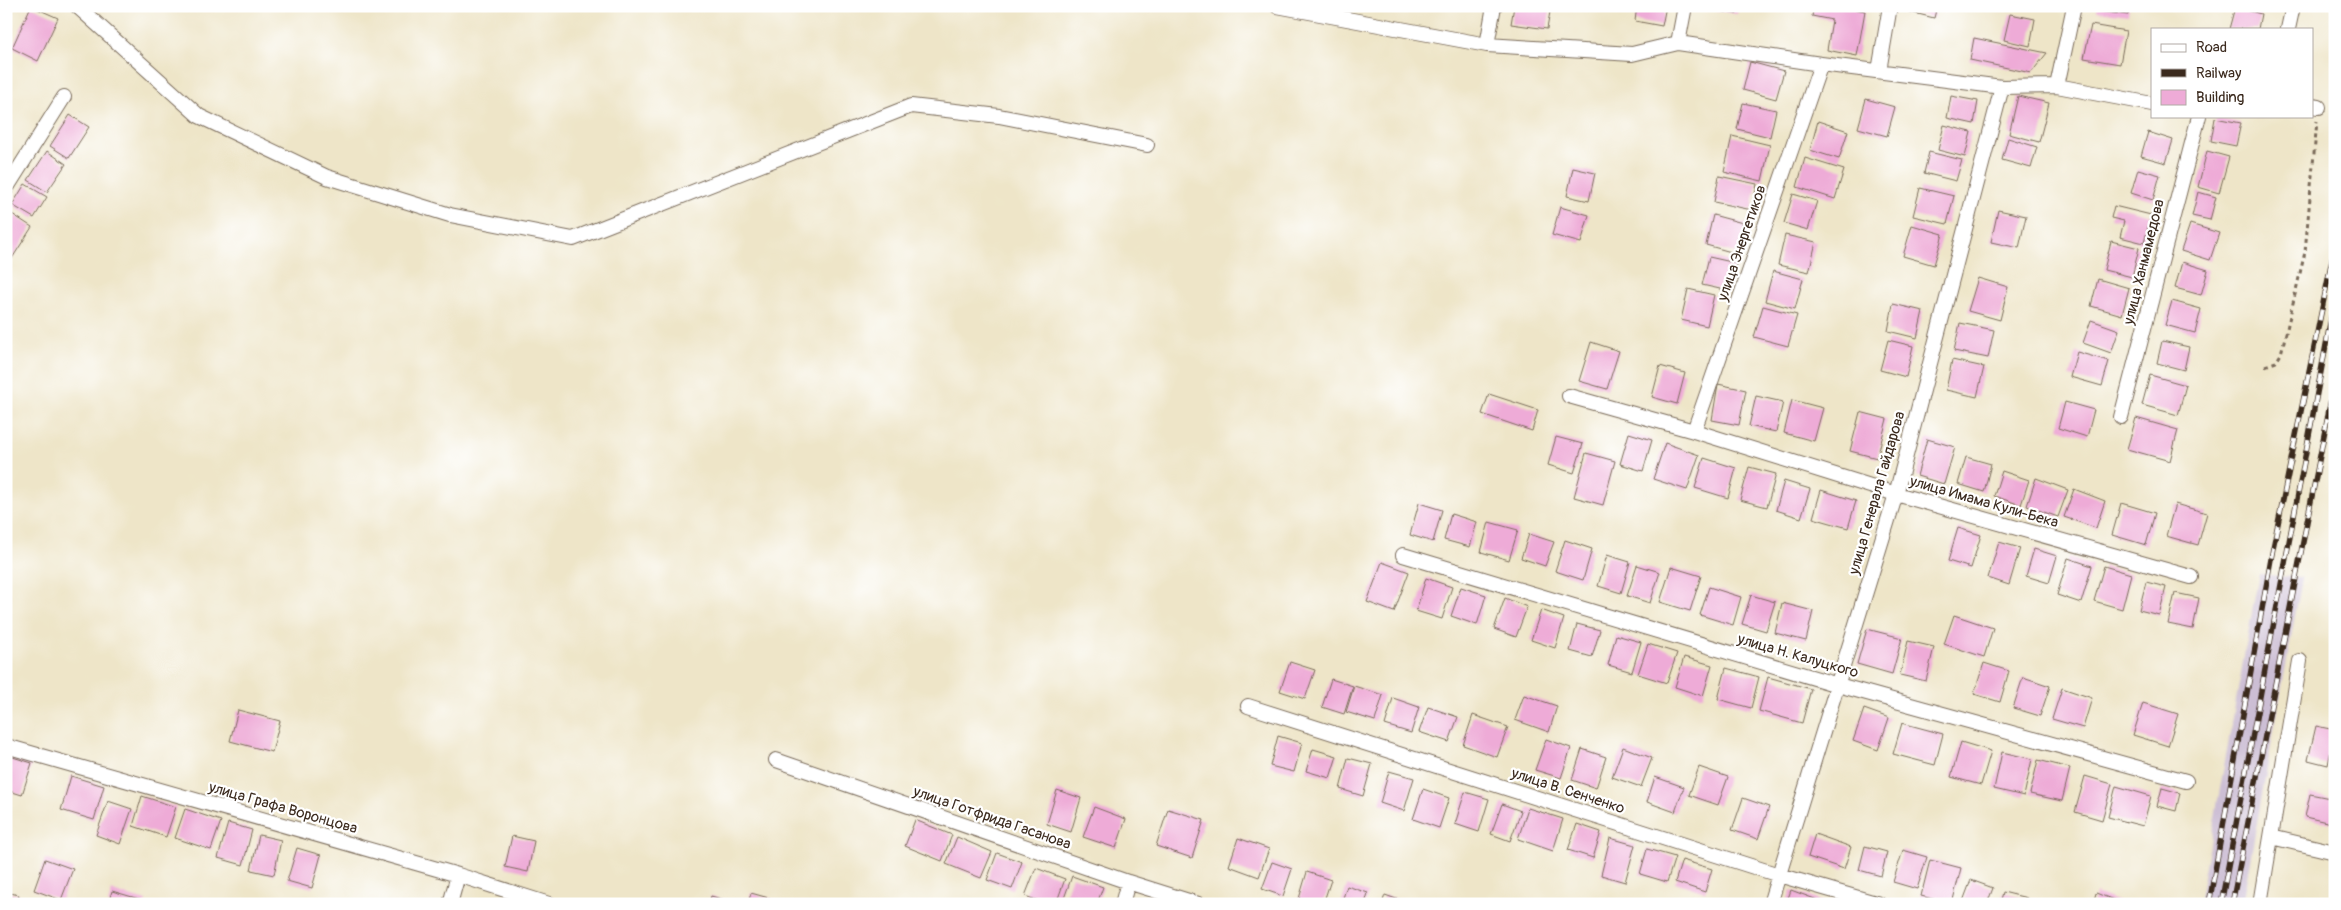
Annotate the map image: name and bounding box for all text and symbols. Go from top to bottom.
legend [2151,28,2314,118]
text: Road [2196,38,2227,57]
text: Railway [2196,64,2242,83]
text: Building [2196,88,2244,107]
street label: улица Энергетиков [1713,182,1771,304]
street label: улица Ханмамедова [2119,197,2169,328]
street label: улица Генерала Гайдарова [1844,409,1909,578]
street label: улица Имама Кули-Бека [1907,471,2060,532]
street label: улица Н. Калуцкого [1734,629,1861,682]
street label: улица В. Сенченко [1508,763,1627,818]
street label: улица Графа Воронцова [206,777,359,838]
street label: улица Готфрида Гасанова [910,782,1073,854]

